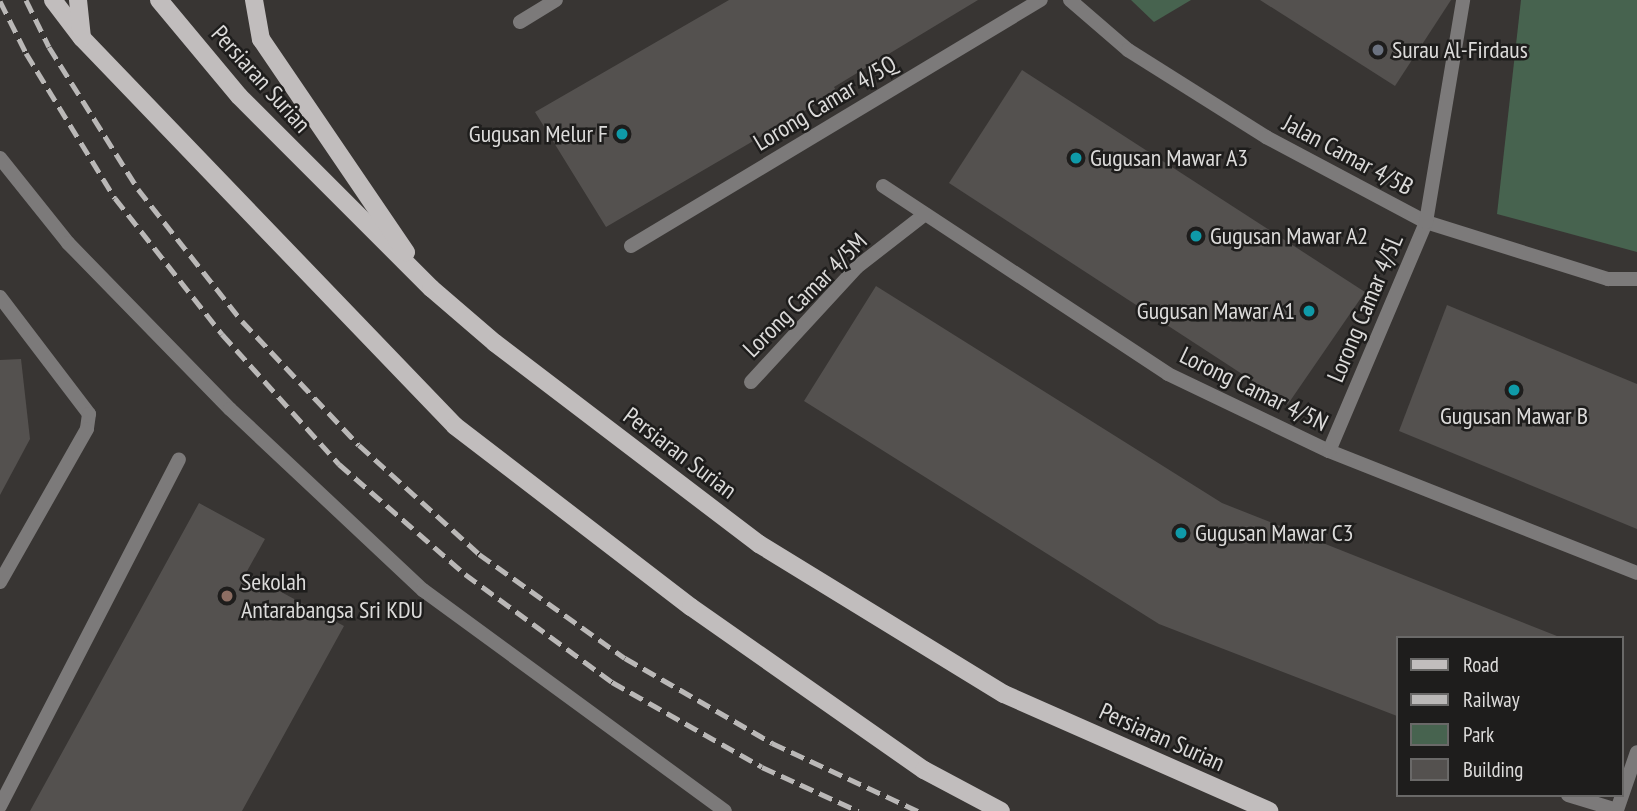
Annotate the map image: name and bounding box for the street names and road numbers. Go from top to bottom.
street label: Persiaran Surian [205,20,317,138]
street label: Lorong Camar 4/5Q [748,49,902,157]
street label: Jalan Camar 4/5B [1278,109,1418,201]
street label: Lorong Camar 4/5M [737,227,873,363]
street label: Lorong Camar 4/5L [1321,230,1409,386]
street label: Lorong Camar 4/5N [1175,341,1333,437]
street label: Persiaran Surian [618,401,742,505]
street label: Persiaran Surian [1095,697,1229,777]

